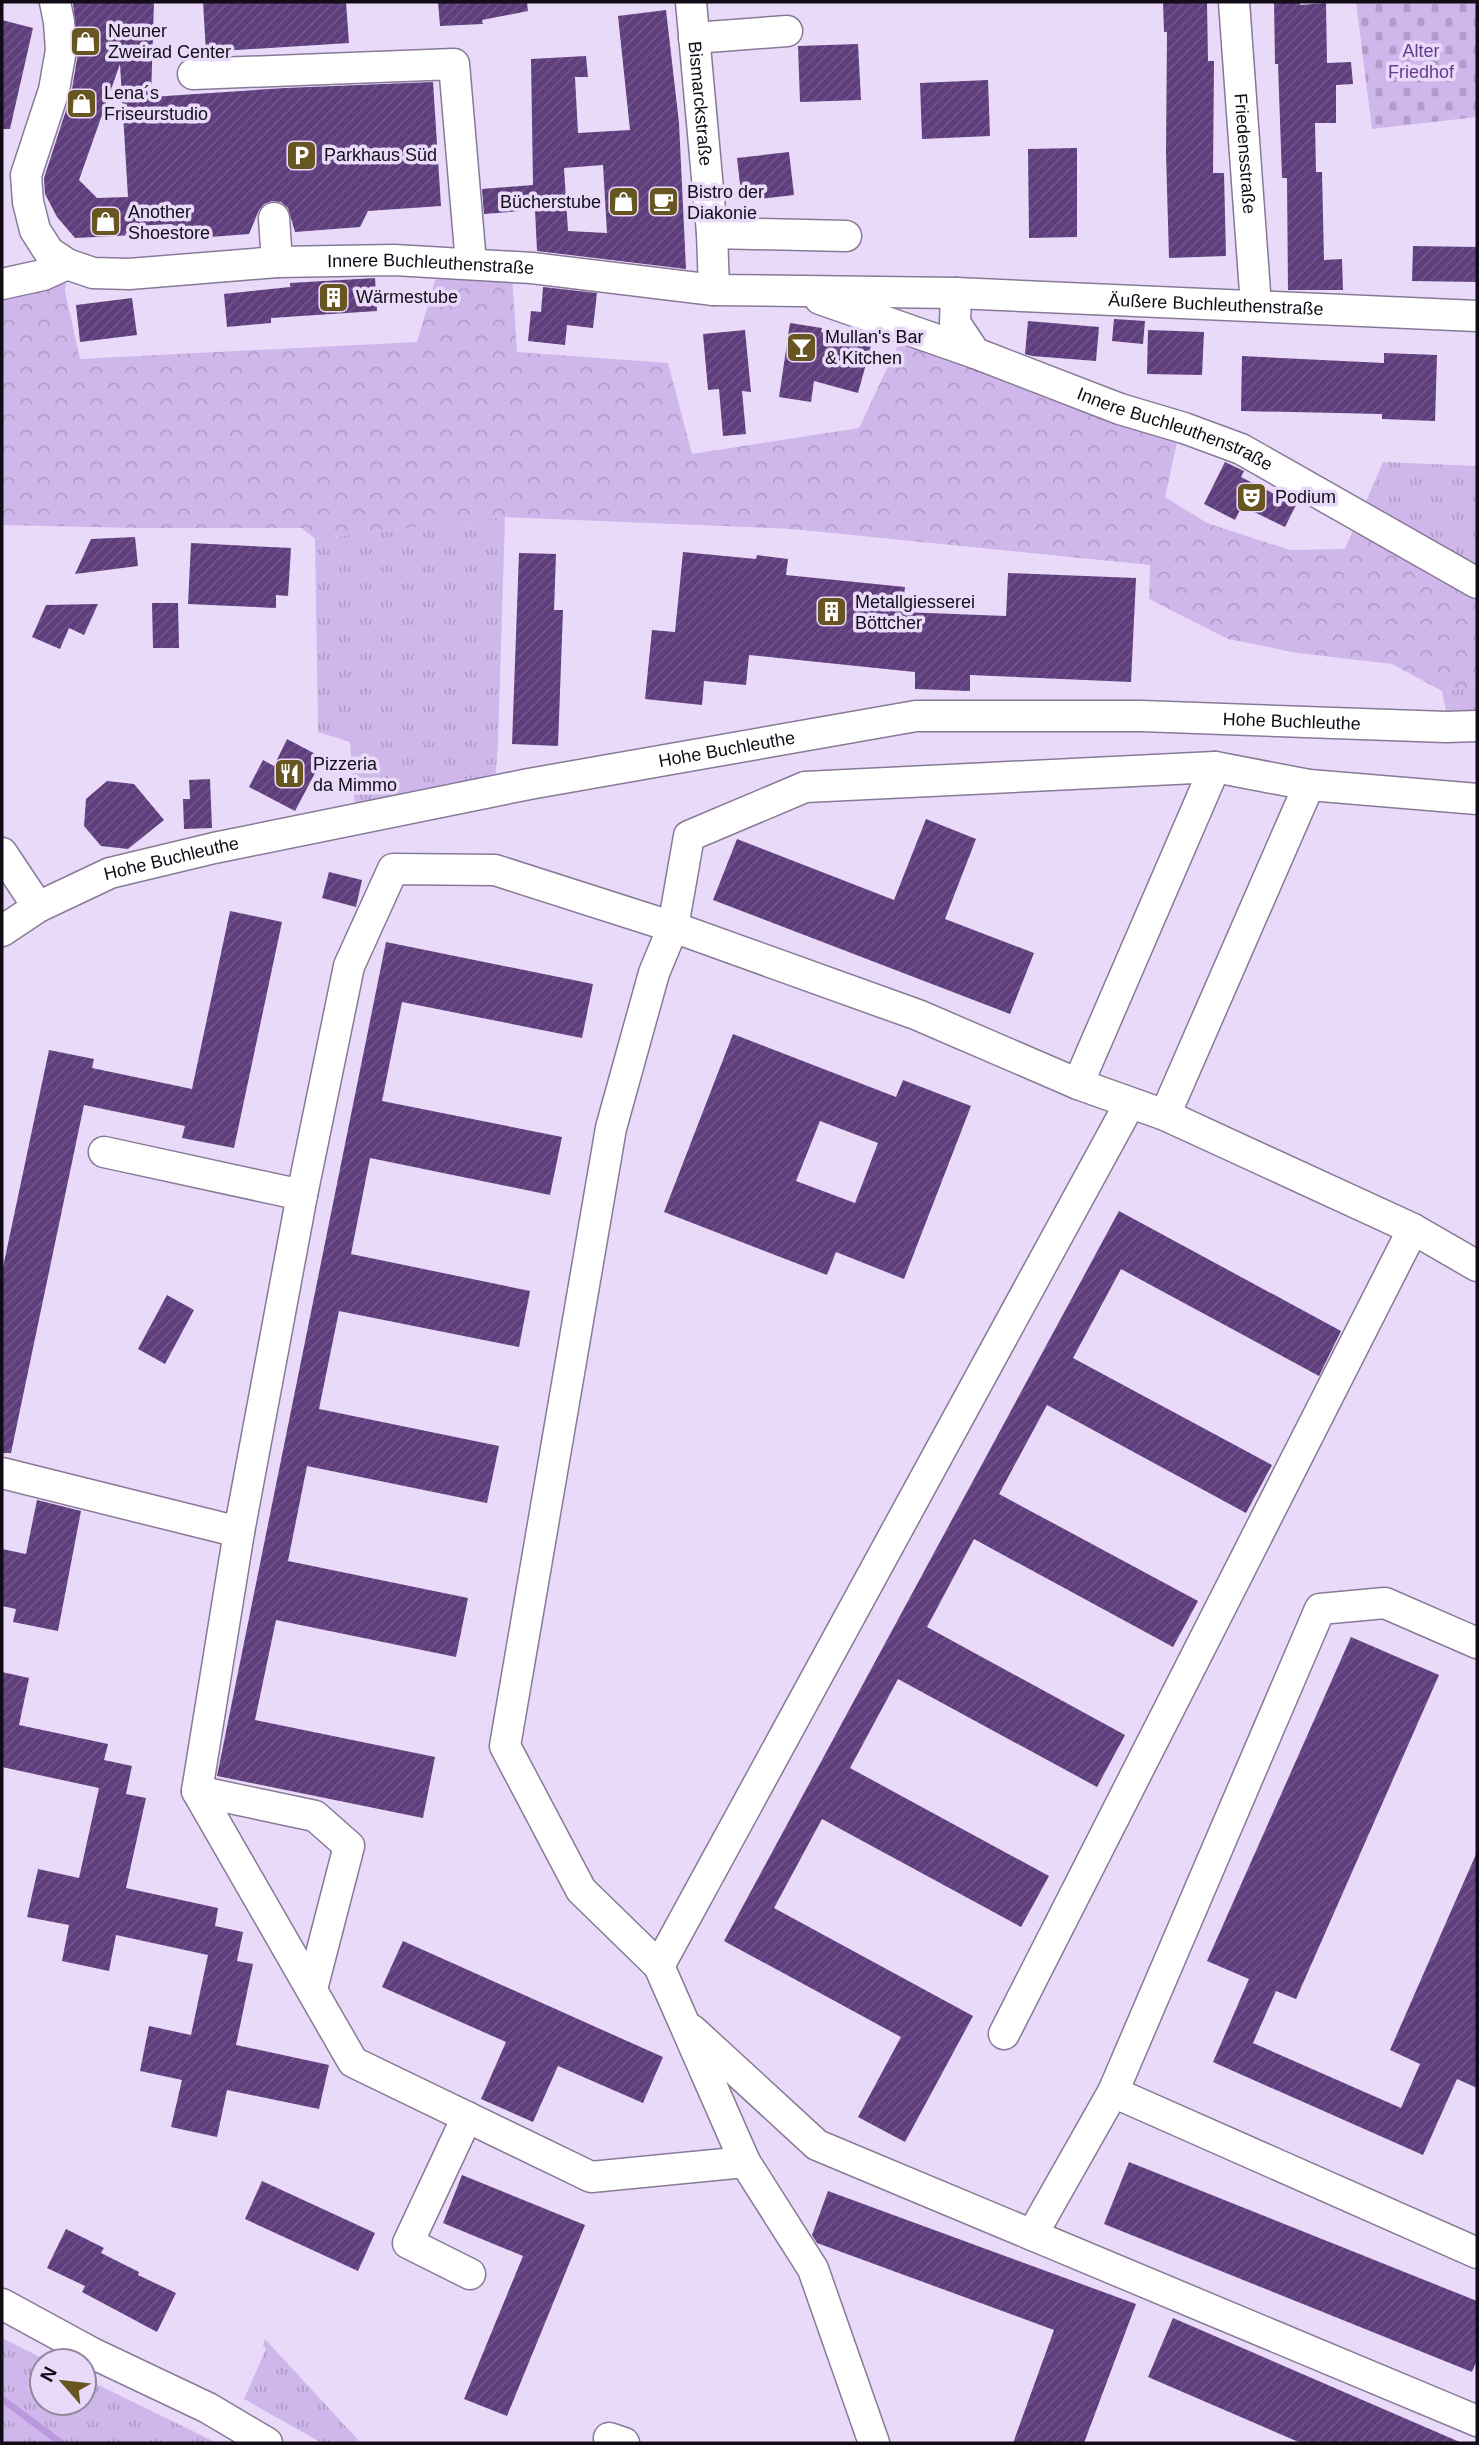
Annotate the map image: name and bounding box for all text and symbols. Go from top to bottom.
place label: Neuner Zweirad Center [108,21,231,62]
shop icon: Neuner Zweirad Center [68,24,102,58]
street label: Bismarckstraße [685,40,716,167]
park label: Alter Friedhof [1388,41,1455,82]
place label: Lena´s Friseurstudio [104,83,208,124]
shop icon: Lena´s Friseurstudio [64,86,98,120]
street label: Friedensstraße [1231,92,1259,215]
parking icon: Parkhaus Süd [284,138,318,172]
place label: Parkhaus Süd [324,145,437,165]
place label: Bistro der Diakonie [687,182,764,223]
shop icon: Bücherstube [607,185,641,219]
cafe icon: Bistro der Diakonie [647,185,681,219]
place label: Bücherstube [500,192,601,212]
place label: Another Shoestore [128,202,210,243]
shop icon: Another Shoestore [88,205,122,239]
street label: Innere Buchleuthenstraße [327,250,535,278]
building icon: Wärmestube [316,280,350,314]
place label: Wärmestube [356,287,458,307]
street label: Äußere Buchleuthenstraße [1108,290,1324,319]
place label: Mullan's Bar & Kitchen [825,327,923,368]
bar icon: Mullan's Bar & Kitchen [785,330,819,364]
street label: Innere Buchleuthenstraße [1074,383,1276,475]
theatre icon: Podium [1235,480,1269,514]
place label: Podium [1275,487,1336,507]
place label: Metallgiesserei Böttcher [855,592,975,633]
building icon: Metallgiesserei Böttcher [815,595,849,629]
street label: Hohe Buchleuthe [1222,709,1361,734]
street label: Hohe Buchleuthe [657,727,796,771]
place label: Pizzeria da Mimmo [313,754,397,795]
restaurant icon: Pizzeria da Mimmo [273,757,307,791]
street label: Hohe Buchleuthe [102,833,241,884]
north arrow [28,2347,98,2417]
text: N [36,2363,61,2385]

